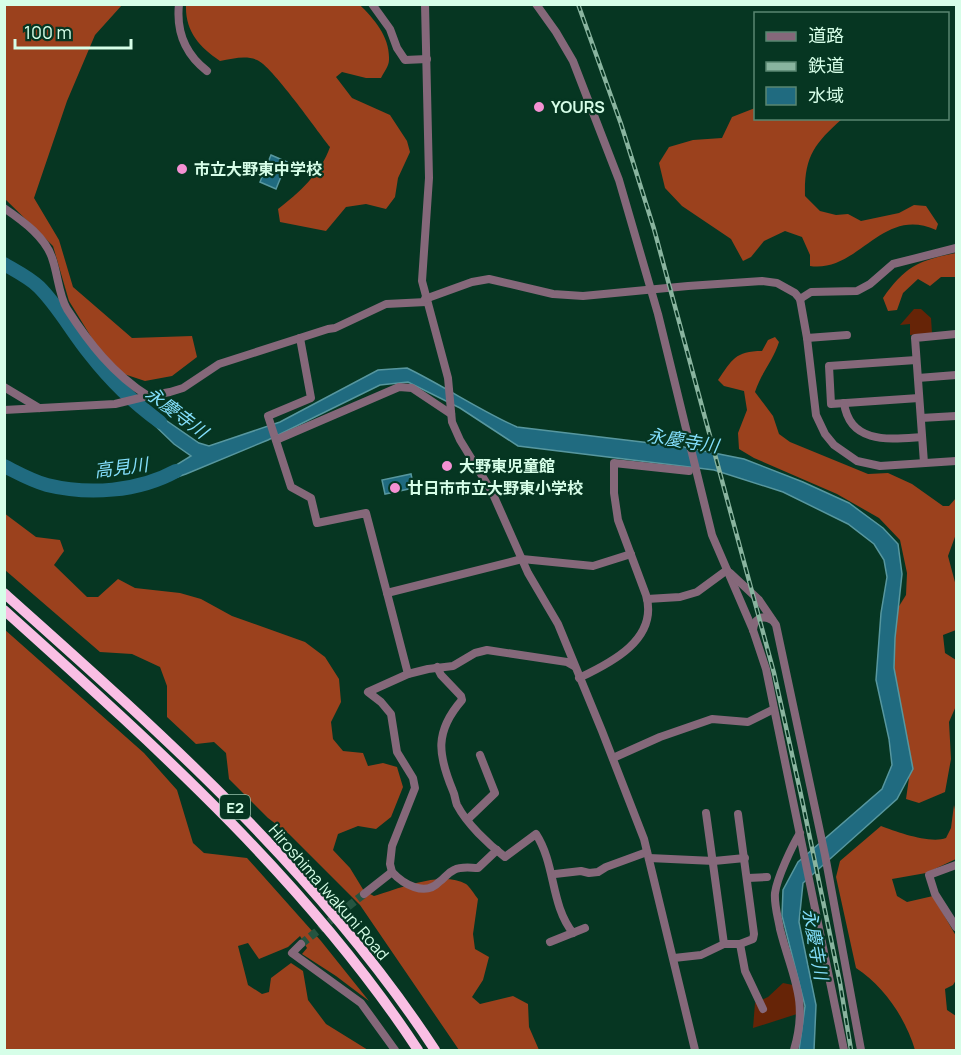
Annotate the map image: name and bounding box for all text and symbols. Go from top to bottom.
scale bar [15,12,130,50]
legend [754,12,949,120]
text: 100 m [24,20,72,44]
text: 道路 [808,23,844,47]
text: 鉄道 [808,53,844,77]
text: 水域 [808,83,844,107]
place label: YOURS [551,96,605,118]
marker: YOURS [532,100,546,114]
place label: 市立大野東中学校 [194,158,322,180]
marker: 市立大野東中学校 [175,162,189,176]
water label: 永慶寺川 [141,381,215,444]
water label: 永慶寺川 [646,423,722,458]
water label: 高見川 [93,452,151,482]
place label: 大野東児童館 [459,455,555,477]
marker: 大野東児童館 [440,459,454,473]
place label: 廿日市市立大野東小学校 [407,477,583,499]
marker: 廿日市市立大野東小学校 [388,481,402,495]
road number: E2 [220,795,250,819]
street label: Hiroshima Iwakuni Road [264,819,394,965]
water label: 永慶寺川 [798,906,834,984]

